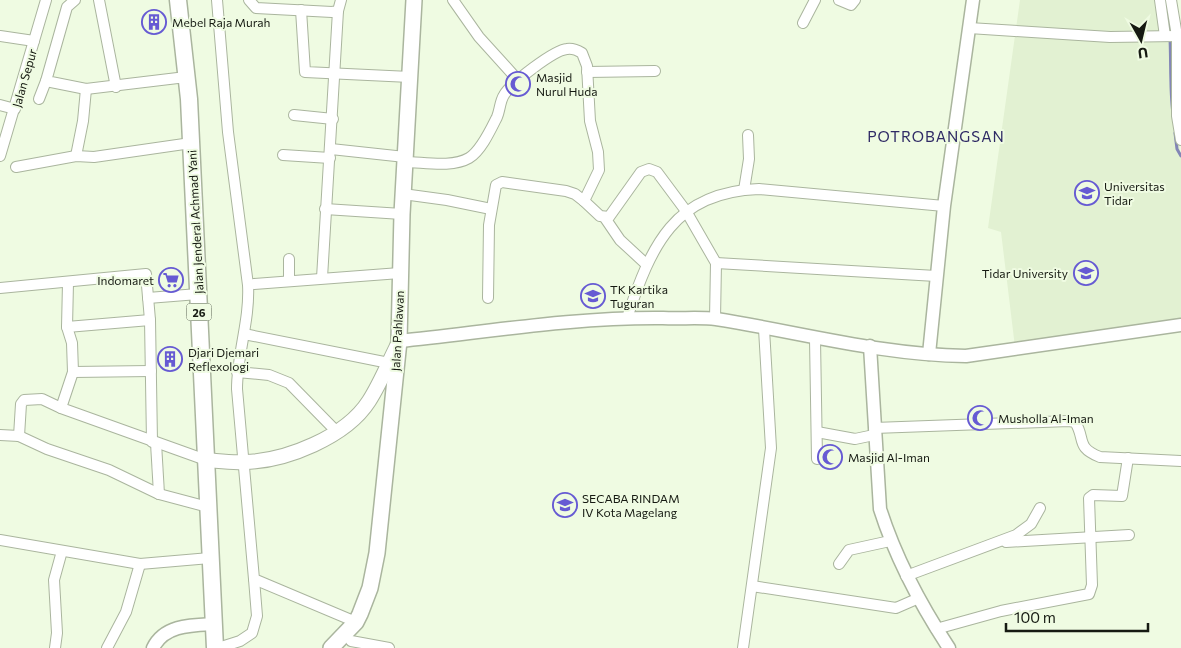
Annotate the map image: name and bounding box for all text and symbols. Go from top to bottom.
building icon: Mebel Raja Murah [141,9,167,35]
place label: Mebel Raja Murah [172,15,270,29]
north arrow [1116,15,1166,65]
text: U [1137,44,1149,62]
street label: Jalan Sepur [9,47,40,109]
place label: Masjid Nurul Huda [536,70,598,98]
mosque icon: Masjid Nurul Huda [505,71,531,97]
district label: POTROBANGSAN [867,127,1005,145]
street label: Jalan Jenderal Achmad Yani [184,150,207,294]
place label: Universitas Tidar [1104,179,1165,207]
school or university icon: Universitas Tidar [1074,180,1100,206]
school or university icon: Tidar University [1073,260,1099,286]
place label: Tidar University [982,266,1068,280]
supermarket icon: Indomaret [158,267,184,293]
place label: Indomaret [97,273,154,287]
place label: TK Kartika Tuguran [610,282,668,310]
school or university icon: TK Kartika Tuguran [580,283,606,309]
street label: Jalan Pahlawan [388,290,407,372]
road number: 26 [186,304,212,320]
place label: Djari Djemari Reflexologi [188,345,259,373]
building icon: Djari Djemari Reflexologi [157,346,183,372]
mosque icon: Musholla Al-Iman [967,405,993,431]
place label: Musholla Al-Iman [998,411,1094,425]
mosque icon: Masjid Al-Iman [817,444,843,470]
place label: Masjid Al-Iman [848,450,930,464]
place label: SECABA RINDAM IV Kota Magelang [582,491,680,519]
school or university icon: SECABA RINDAM IV Kota Magelang [552,492,578,518]
scale bar [1006,600,1148,632]
text: 100 m [1014,608,1056,626]

